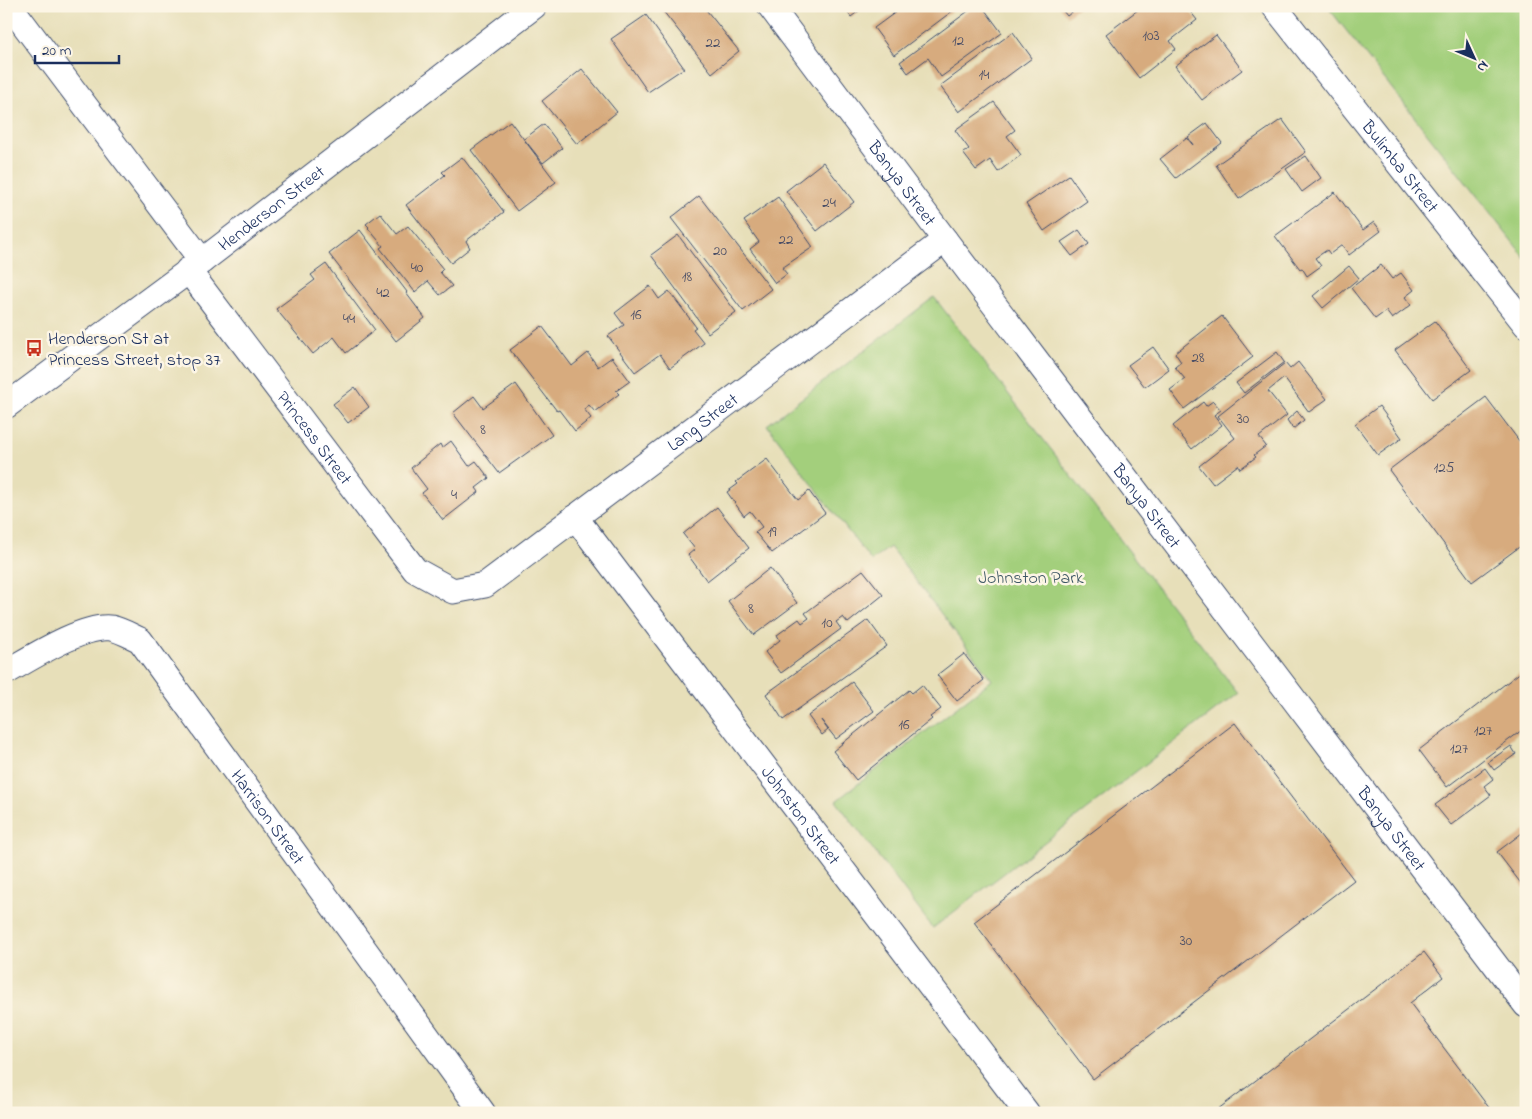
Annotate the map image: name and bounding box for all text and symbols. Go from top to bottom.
house number: 103 [1142,25,1160,47]
house number: 12 [952,30,965,52]
scale bar [35,32,119,64]
house number: 22 [706,32,721,54]
north arrow [1450,32,1500,82]
text: 20 m [42,40,72,62]
text: N [1471,55,1493,77]
house number: 14 [979,64,989,86]
street label: Bulimba Street [1353,115,1444,219]
street label: Banya Street [860,135,941,232]
street label: Henderson Street [213,160,331,259]
house number: 24 [822,192,836,214]
house number: 22 [779,229,794,251]
house number: 20 [713,240,727,262]
house number: 40 [411,257,424,279]
house number: 18 [682,266,693,288]
house number: 42 [376,282,390,304]
house number: 16 [630,304,642,326]
house number: 44 [343,308,355,330]
place label: Henderson St at Princess Street, stop 37 [48,327,221,374]
bus stop icon: Henderson St at Princess Street, stop 37 [24,338,44,358]
house number: 28 [1191,347,1205,369]
street label: Princess Street [269,386,357,491]
street label: Lang Street [663,388,745,459]
house number: 30 [1237,408,1250,430]
house number: 8 [480,419,486,441]
house number: 125 [1434,457,1455,479]
street label: Banya Street [1104,458,1186,555]
house number: 4 [451,484,457,506]
house number: 19 [767,521,777,543]
park label: Johnston Park [978,566,1084,592]
house number: 8 [748,598,754,620]
house number: 10 [821,612,833,634]
house number: 16 [898,714,910,736]
house number: 127 [1474,720,1492,742]
house number: 127 [1450,738,1468,760]
street label: Johnston Street [753,761,846,871]
street label: Harrison Street [223,765,310,871]
street label: Banya Street [1349,781,1431,877]
house number: 30 [1180,930,1193,952]

